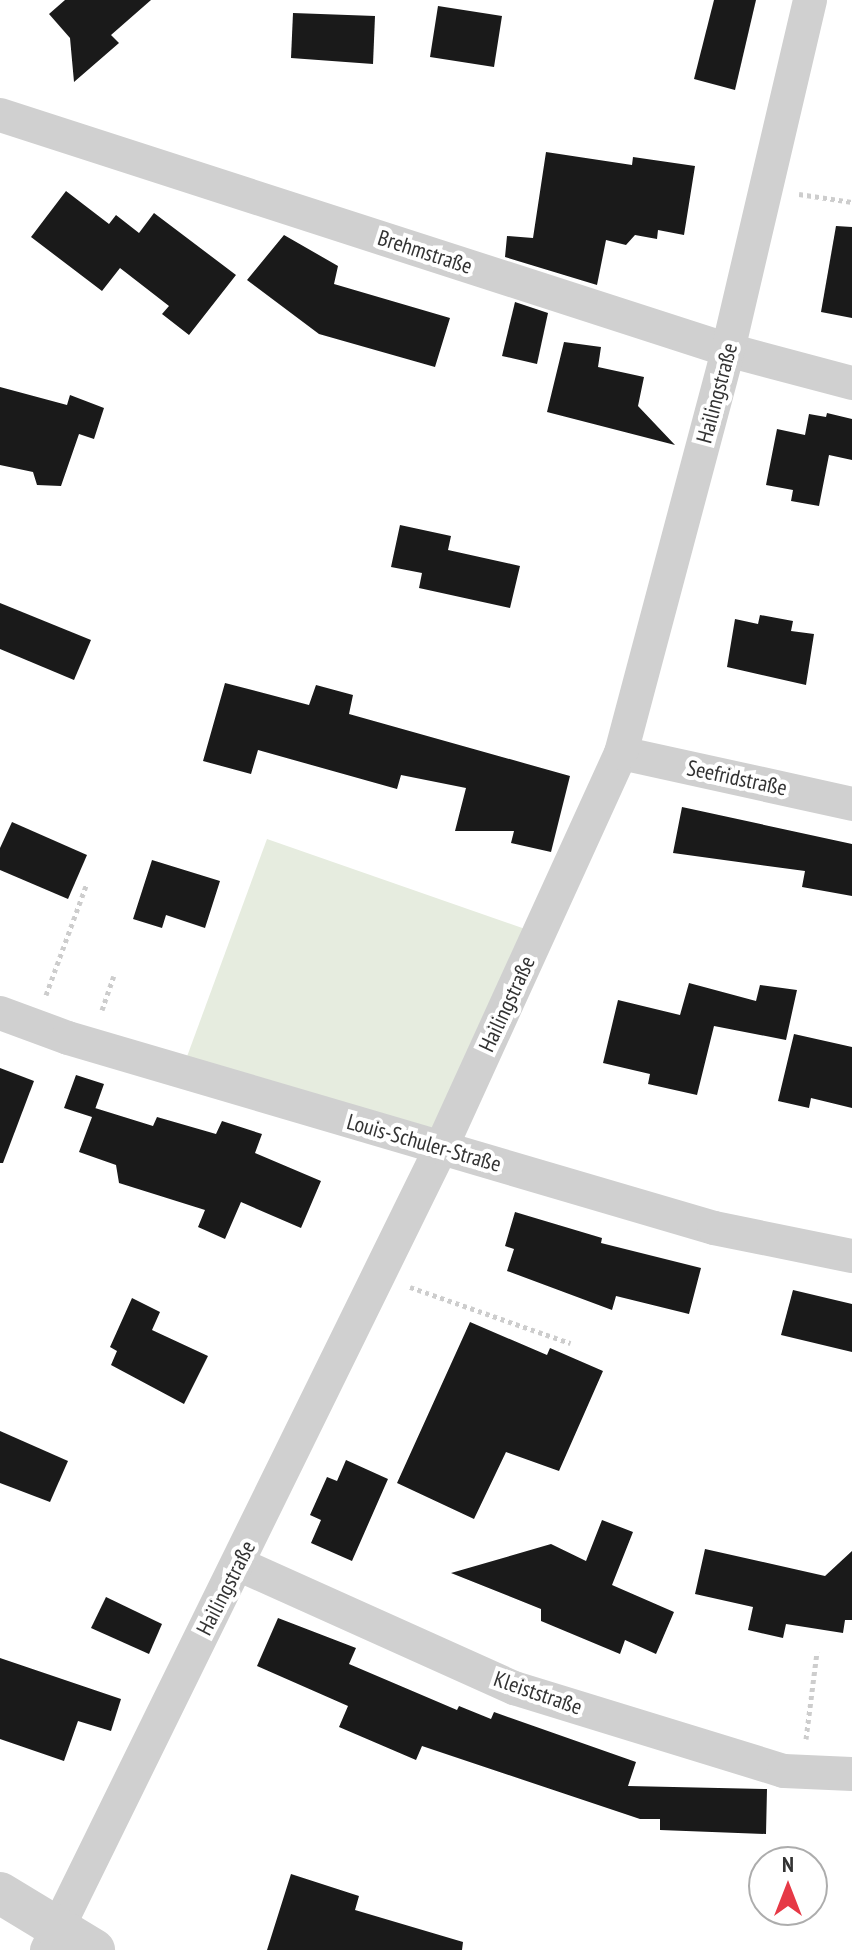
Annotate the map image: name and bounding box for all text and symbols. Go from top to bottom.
street label: Brehmstraße [375,224,475,280]
street label: Hailingstraße [691,340,743,446]
street label: Seefridstraße [685,755,789,801]
street label: Hailingstraße [473,952,541,1056]
street label: Louis-Schuler-Straße [344,1108,504,1178]
street label: Hailingstraße [191,1536,261,1640]
street label: Kleiststraße [490,1666,586,1720]
north arrow [748,1846,828,1926]
text: N [782,1850,794,1878]

